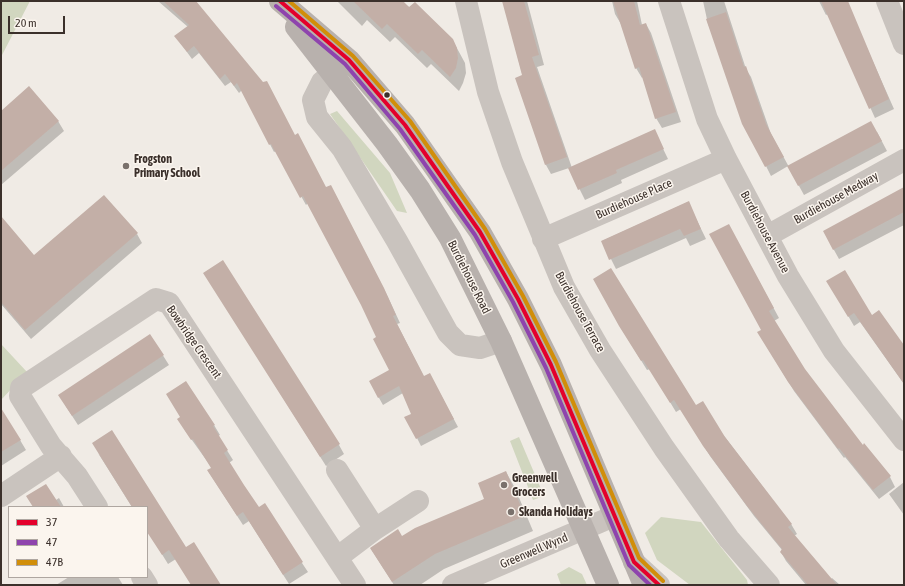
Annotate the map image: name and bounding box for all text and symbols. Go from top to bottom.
scale bar [10,8,67,34]
text: 20 m [15,16,37,30]
unlabelled marker [382,90,392,100]
place label: Frogston Primary School [134,152,200,180]
marker: Frogston Primary School [121,161,131,171]
street label: Burdiehouse Medway [791,169,881,227]
street label: Burdiehouse Place [594,176,674,222]
street label: Burdiehouse Avenue [737,189,793,275]
street label: Burdiehouse Road [444,238,494,316]
street label: Burdiehouse Terrace [552,269,608,355]
street label: Bowbridge Crescent [163,303,225,381]
place label: Greenwell Grocers [512,471,557,499]
marker: Greenwell Grocers [499,480,509,490]
place label: Skanda Holidays [519,505,593,519]
legend [8,506,148,578]
marker: Skanda Holidays [506,507,516,517]
text: 37 [46,515,57,529]
street label: Greenwell Wynd [498,530,570,572]
text: 47 [46,535,57,549]
text: 47B [46,555,63,569]

